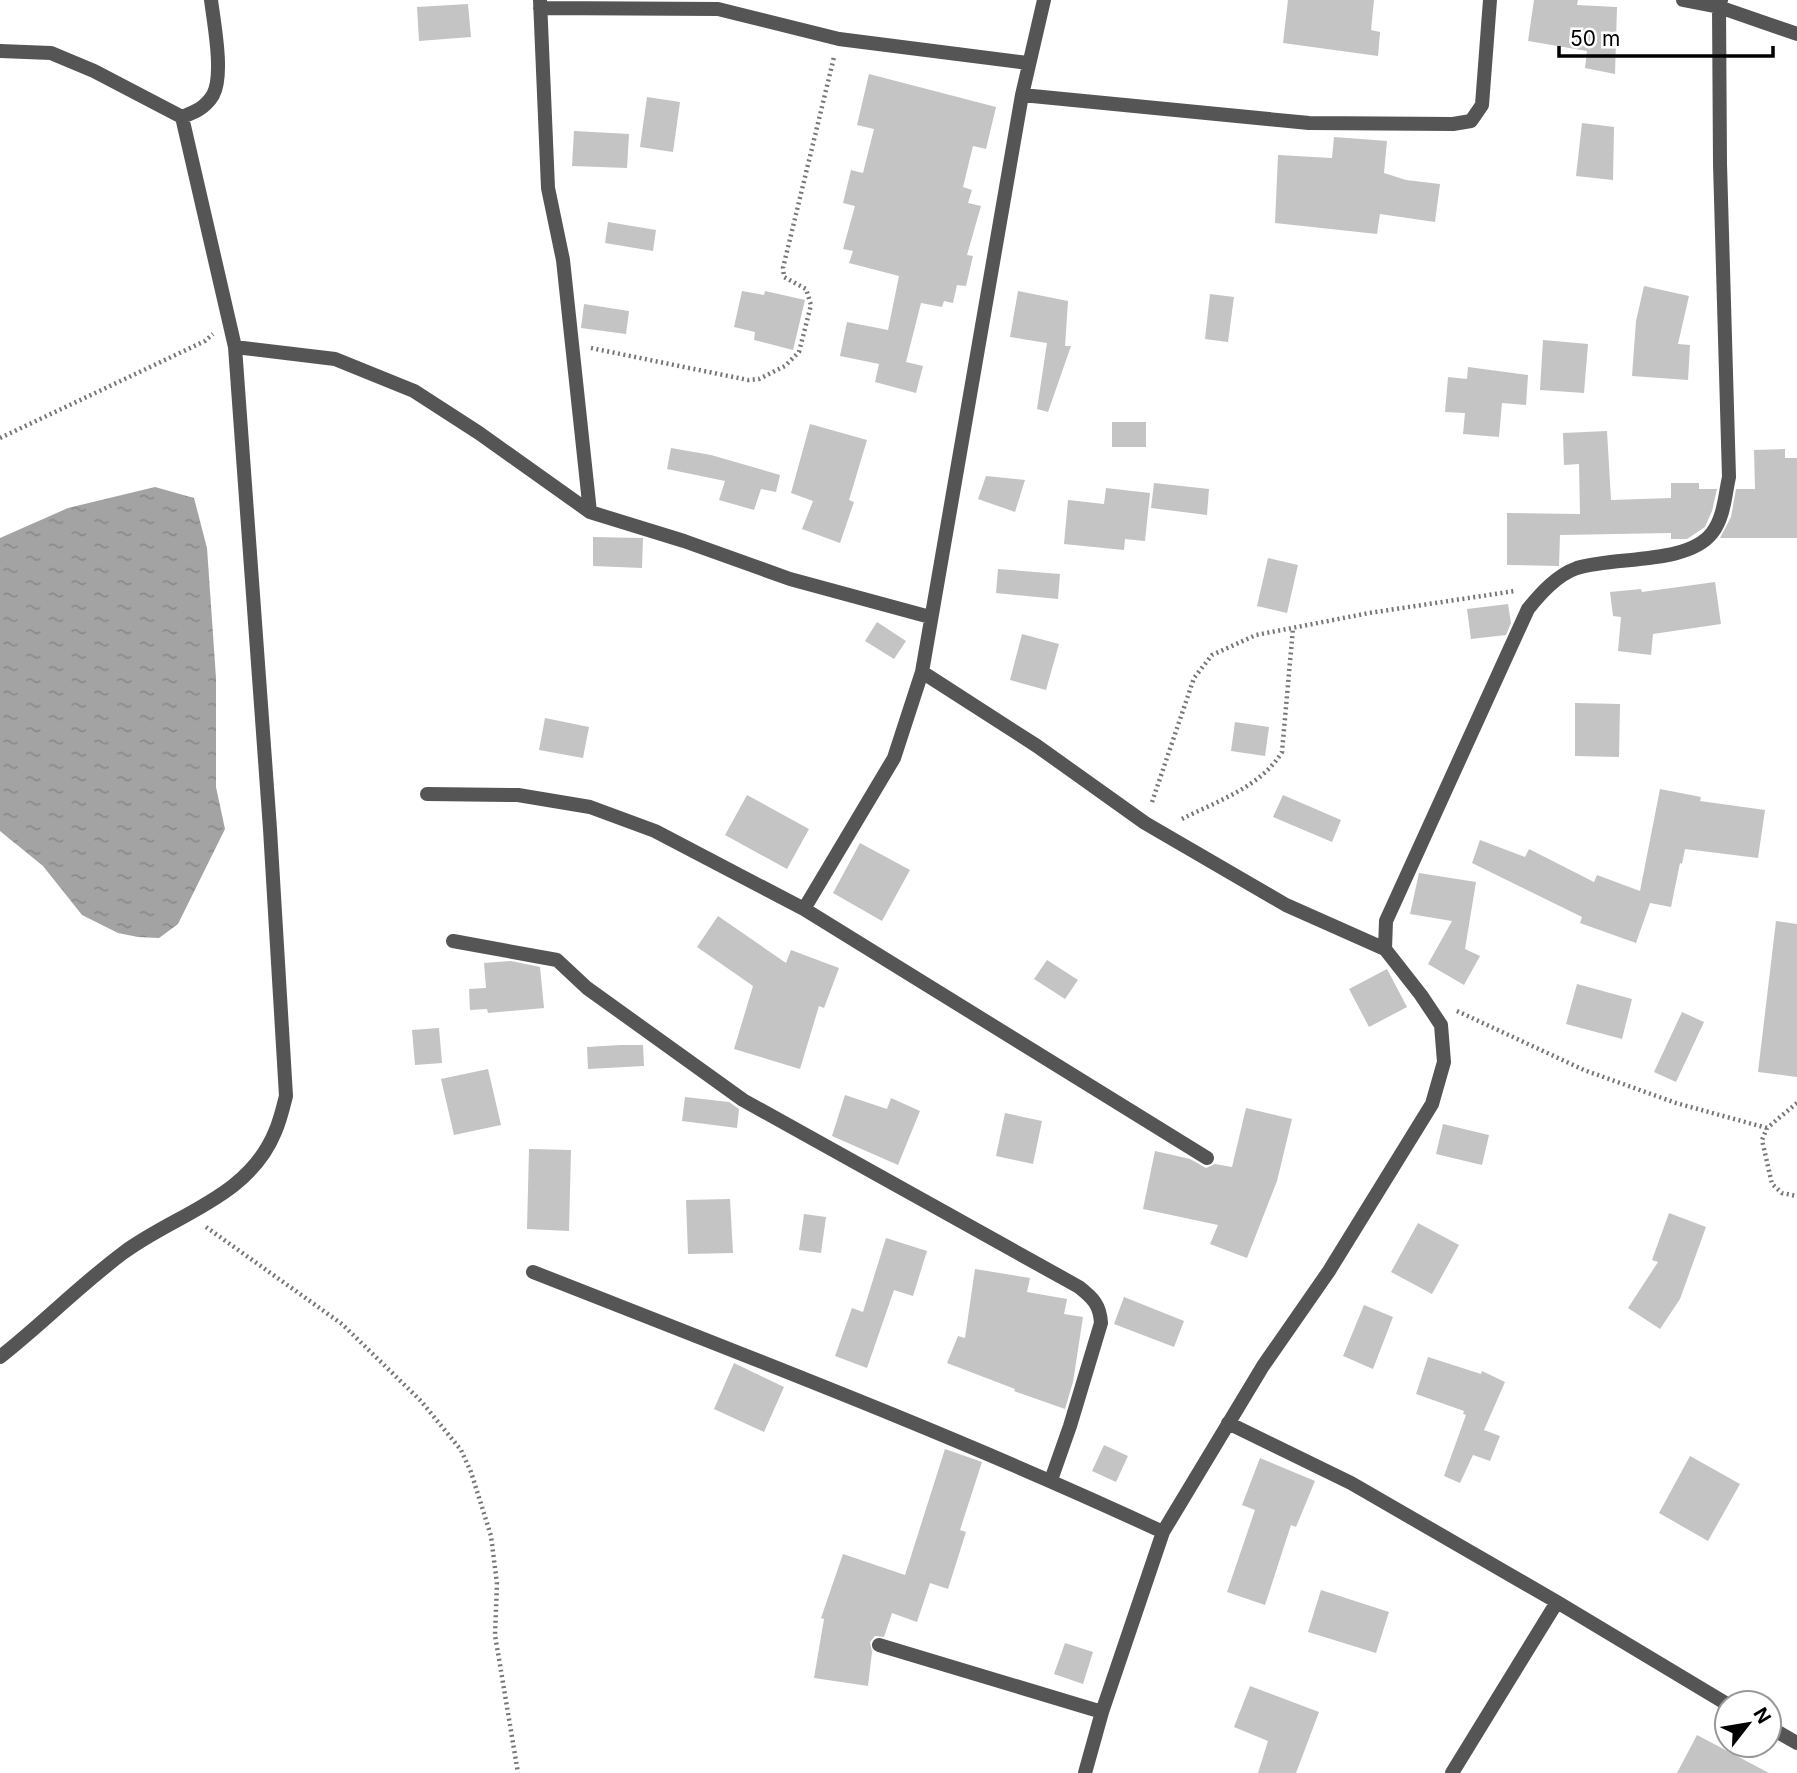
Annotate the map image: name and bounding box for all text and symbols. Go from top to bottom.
scale bar [1559,14,1772,58]
text: 50 m [1570,26,1620,51]
north arrow [1713,1689,1783,1759]
text: N [1749,1703,1776,1728]

